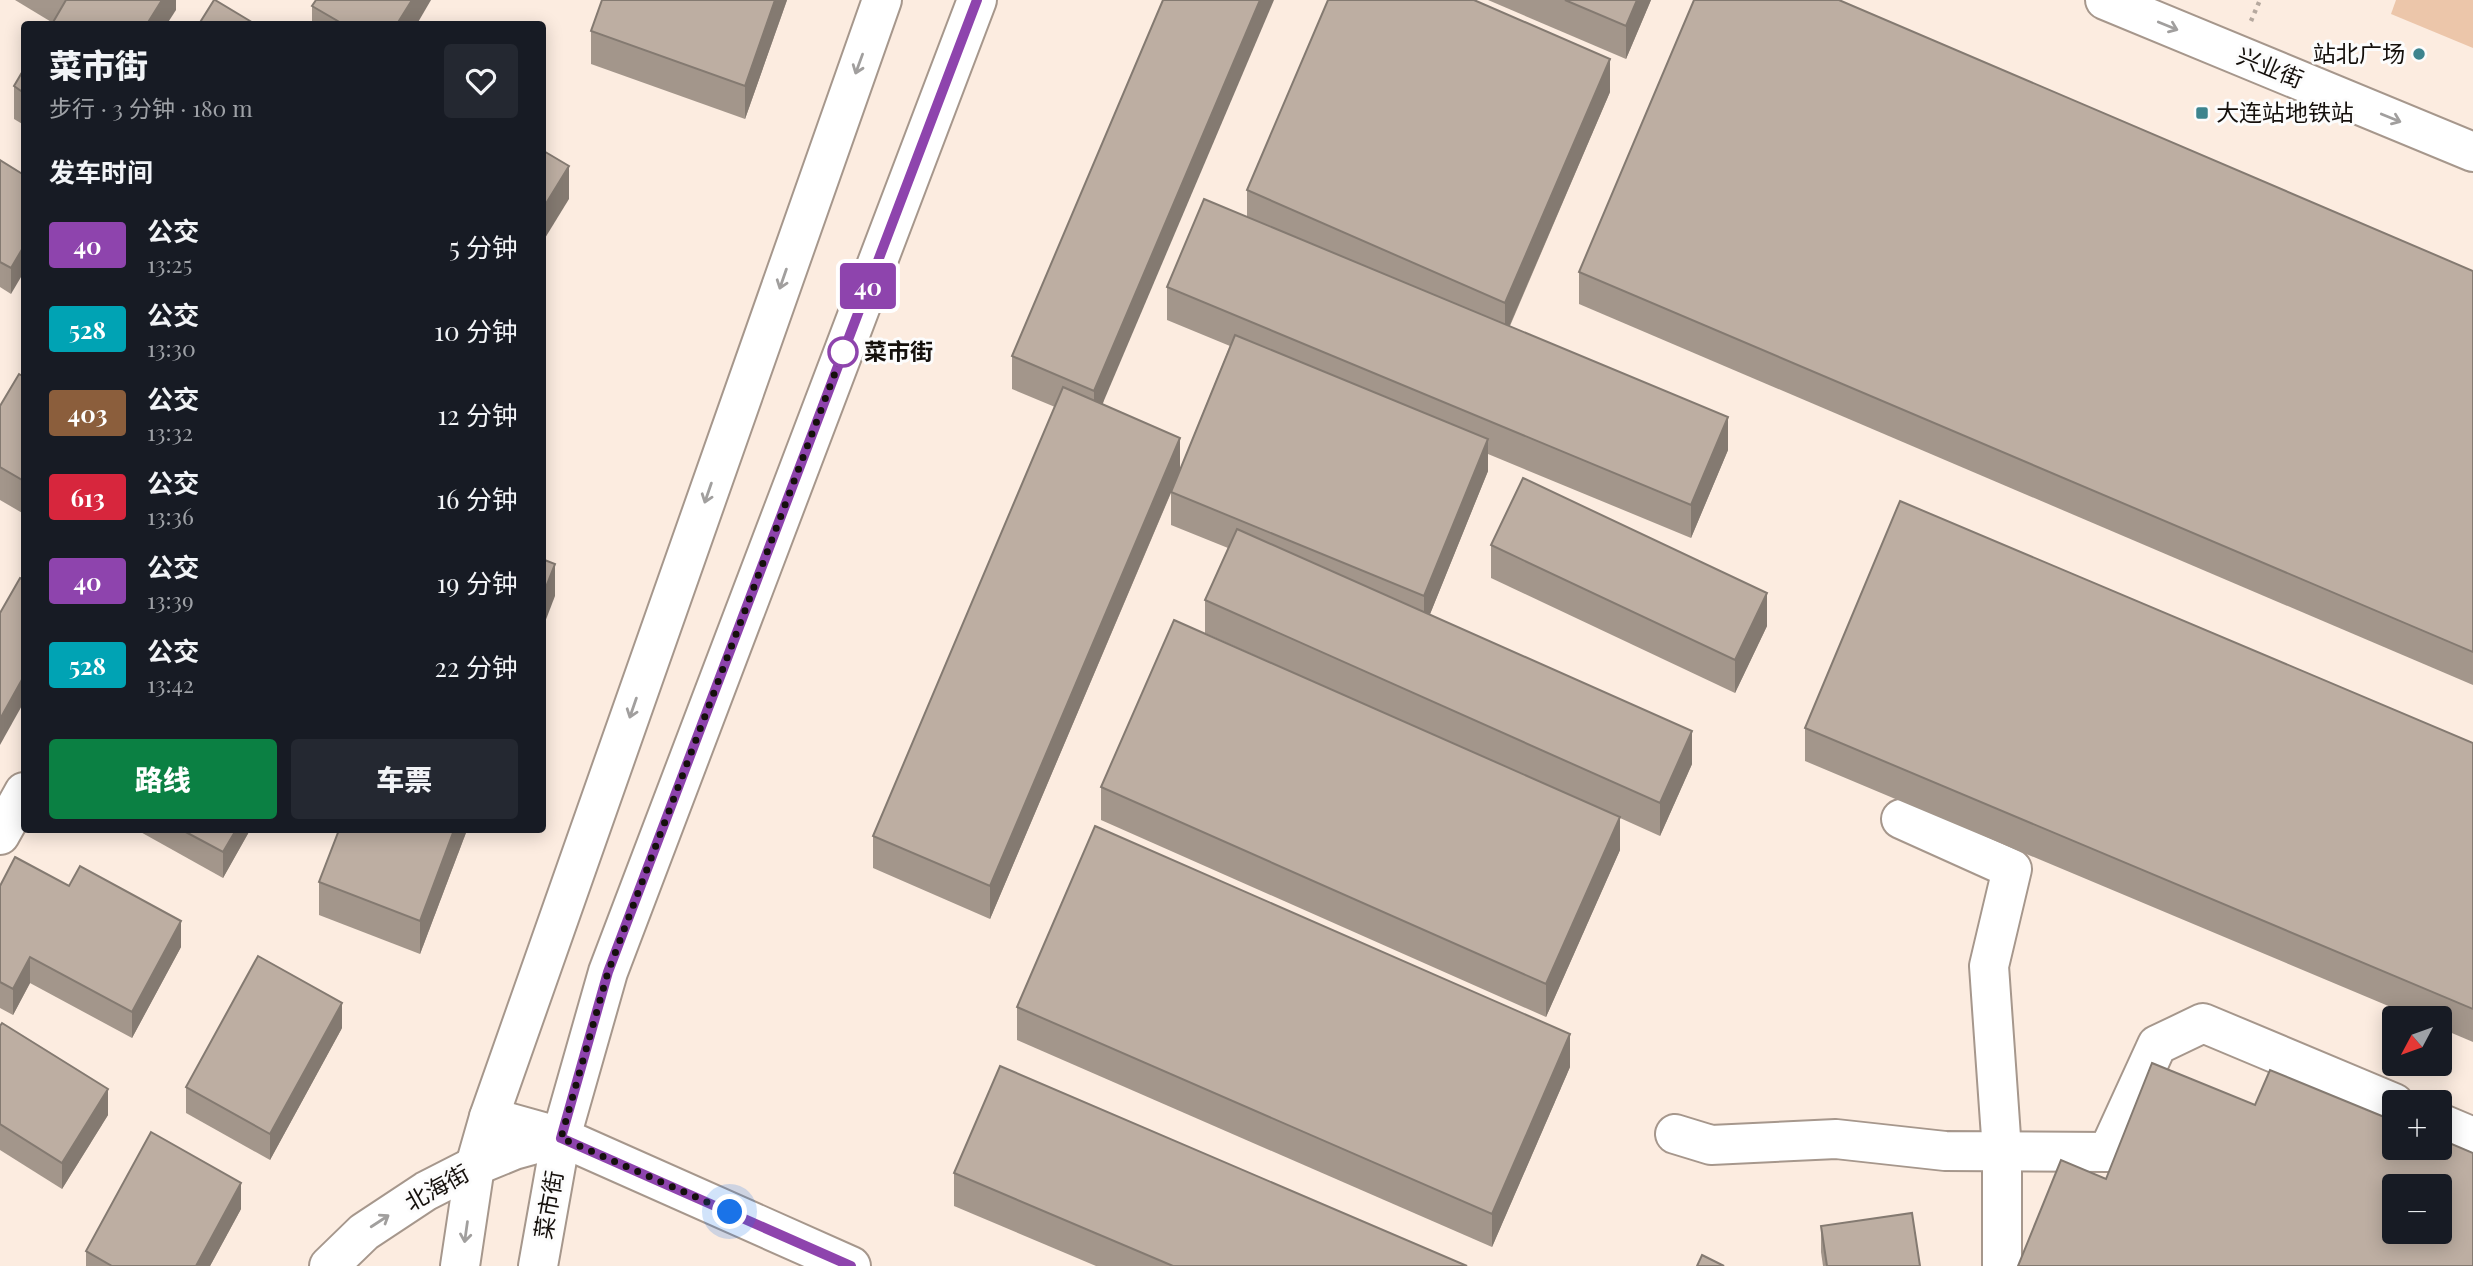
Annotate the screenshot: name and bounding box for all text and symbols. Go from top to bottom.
one-way arrow [2157,20,2179,33]
place label: 站北广场 [2313,37,2405,68]
street label: 兴业街 [2233,39,2308,94]
text: 菜市街 [49,42,148,86]
button: heart [444,44,518,118]
marker: 站北广场 [2411,46,2427,62]
one-way arrow [852,53,864,75]
text: 步行 · 3 分钟 · 180 m [49,92,253,123]
place label: 大连站地铁站 [2216,96,2354,127]
marker: 大连站地铁站 [2194,105,2210,121]
one-way arrow [2380,112,2401,125]
text: 发车时间 [49,154,153,189]
text: 公交 [147,213,199,248]
text: 40 [73,229,102,261]
text: 5 分钟 [449,229,518,264]
text: 13:25 [147,248,192,279]
line badge: 40 [836,263,900,309]
one-way arrow [776,267,788,289]
text: 40 [854,270,882,302]
text: 公交 [147,297,199,332]
text: 528 [69,313,106,345]
text: 10 分钟 [434,313,518,348]
text: 13:30 [147,332,196,363]
place label: 菜市街 [864,335,933,366]
marker: 菜市街 [828,337,858,367]
text: 公交 [147,381,199,416]
text: 403 [68,397,107,429]
text: 12 分钟 [437,397,518,432]
text: 13:32 [147,416,193,447]
text: 公交 [147,465,199,500]
text: 613 [70,481,105,513]
text: 16 分钟 [436,481,518,516]
one-way arrow [701,482,713,504]
text: 13:36 [147,500,194,531]
text: 公交 [147,549,199,584]
text: 40 [73,565,102,597]
text: 19 分钟 [437,565,518,600]
text: 13:39 [147,584,194,615]
text: 公交 [147,633,199,668]
text: 528 [69,649,106,681]
text: 22 分钟 [435,649,518,684]
text: 13:42 [147,668,194,699]
one-way arrow [626,697,639,719]
button: 路线 [49,739,277,819]
button: 车票 [291,739,518,819]
north arrow [2382,1006,2452,1076]
map controls [2382,1006,2452,1244]
button: + [2382,1090,2452,1160]
street label: 北海街 [399,1156,474,1217]
street label: 菜市街 [526,1168,569,1241]
button: − [2382,1174,2452,1244]
your location [712,1194,747,1229]
one-way arrow [370,1214,389,1228]
one-way arrow [459,1220,472,1243]

